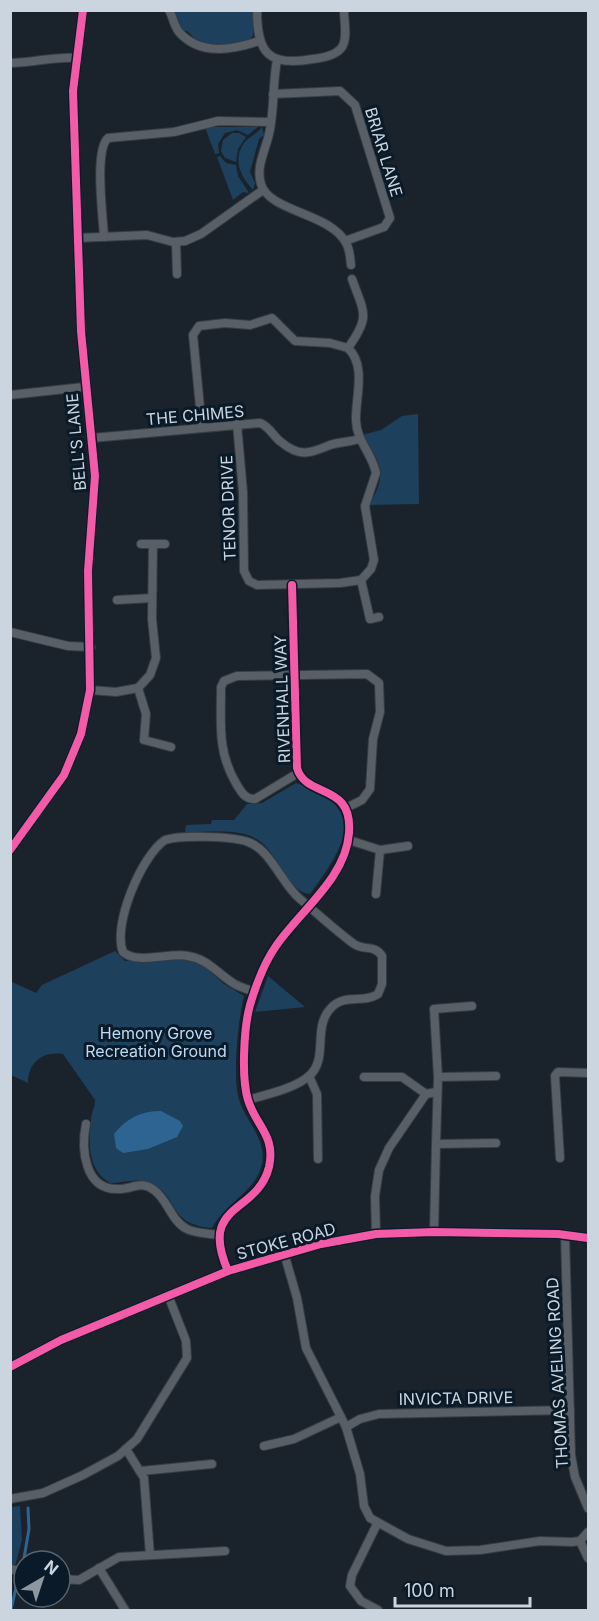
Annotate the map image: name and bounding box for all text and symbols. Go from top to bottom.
street label: BRIAR LANE [361,105,407,199]
street label: BELL'S LANE [62,392,90,492]
street label: THE CHIMES [145,401,245,429]
street label: TENOR DRIVE [216,455,240,561]
street label: RIVENHALL WAY [270,634,294,764]
park label: Hemony Grove Recreation Ground [85,1023,227,1061]
street label: STOKE ROAD [234,1218,338,1264]
street label: THOMAS AVELING ROAD [542,1277,572,1469]
street label: INVICTA DRIVE [398,1387,514,1409]
north arrow [12,1549,72,1609]
text: N [40,1556,62,1579]
scale bar [395,1570,530,1608]
text: 100 m [404,1580,455,1601]

